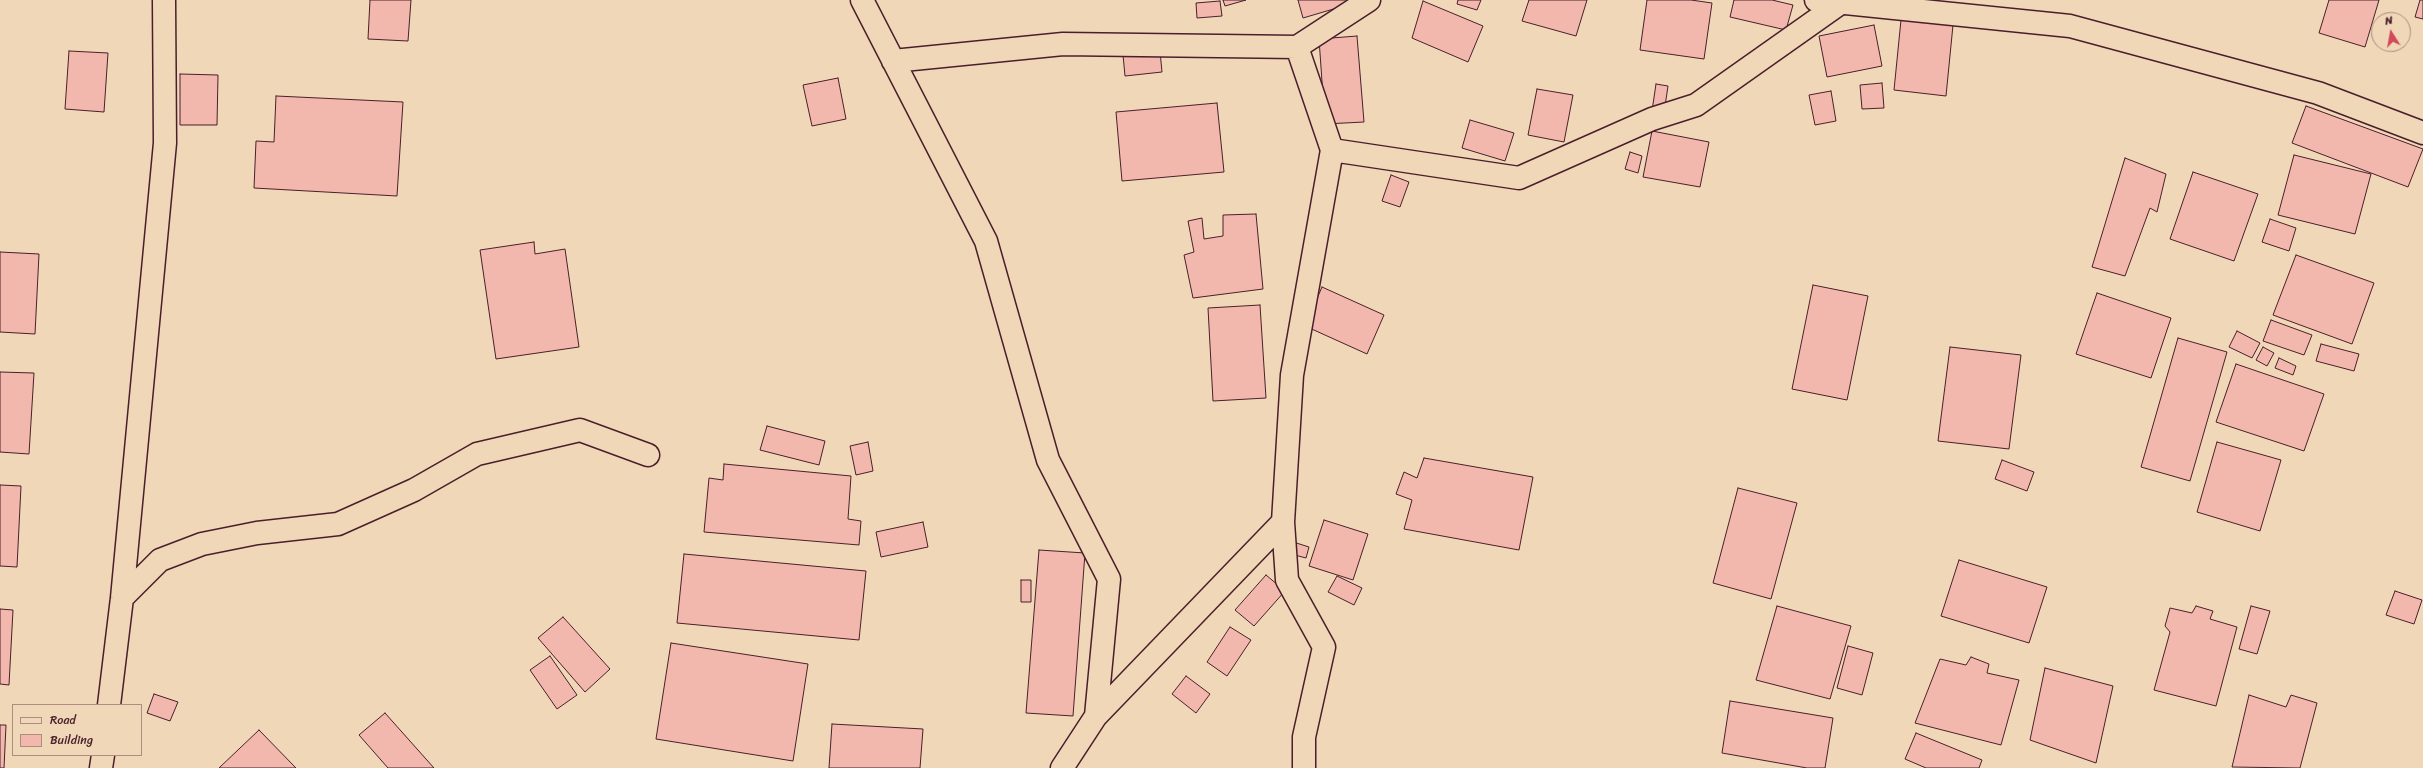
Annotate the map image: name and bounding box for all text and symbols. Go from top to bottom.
text: N [2383,11,2394,31]
north arrow [2371,12,2411,52]
legend [12,704,142,756]
text: Road [50,709,76,731]
text: Building [50,729,93,751]

